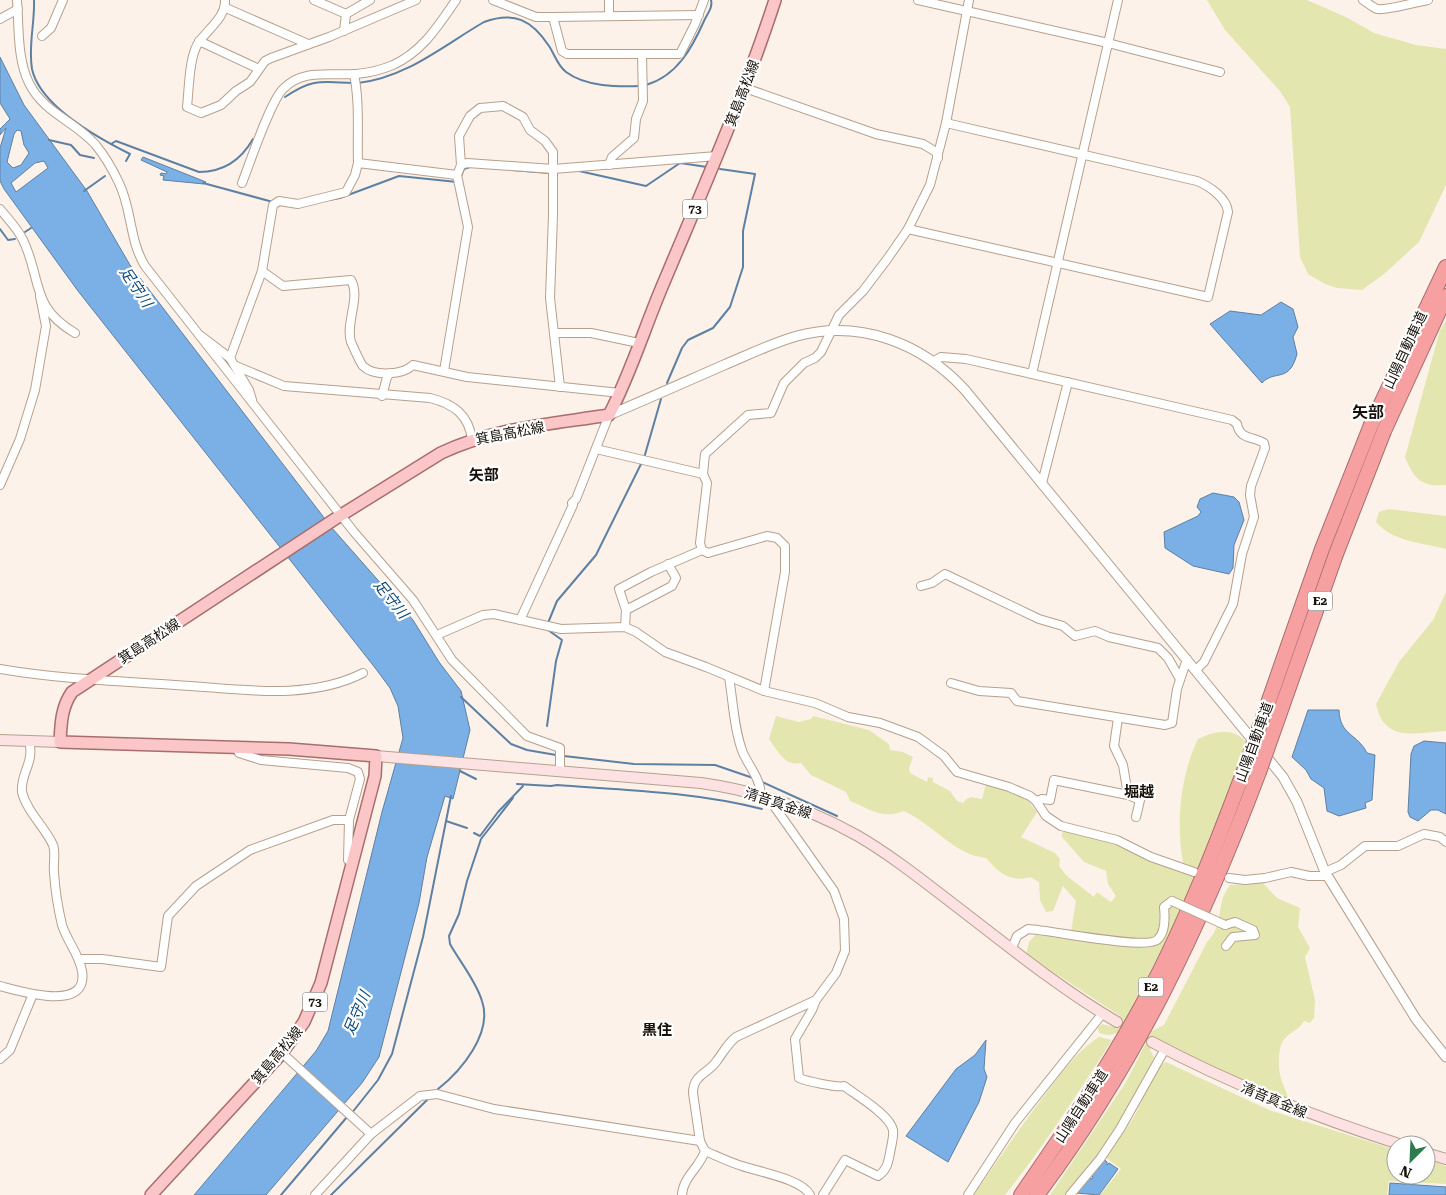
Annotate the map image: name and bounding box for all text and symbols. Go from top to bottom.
street label: 箕島高松線 [722,57,762,129]
road number: 73 [682,200,708,218]
water label: 足守川 [116,263,157,312]
street label: 山陽自動車道 [1380,309,1430,391]
district label: 矢部 [1352,403,1384,422]
street label: 箕島高松線 [474,418,546,448]
district label: 矢部 [469,466,499,484]
water label: 足守川 [370,576,413,624]
road number: E2 [1308,592,1332,610]
street label: 箕島高松線 [115,615,183,667]
street label: 山陽自動車道 [1232,700,1276,784]
district label: 堀越 [1124,783,1154,801]
street label: 清音真金線 [742,785,814,821]
road number: E2 [1138,978,1164,996]
water label: 足守川 [340,987,375,1037]
road number: 73 [302,992,328,1012]
district label: 黒住 [642,1021,672,1039]
street label: 箕島高松線 [248,1023,306,1087]
street label: 山陽自動車道 [1051,1066,1111,1146]
street label: 清音真金線 [1239,1079,1309,1121]
north arrow [1386,1135,1436,1185]
text: N [1397,1162,1414,1181]

